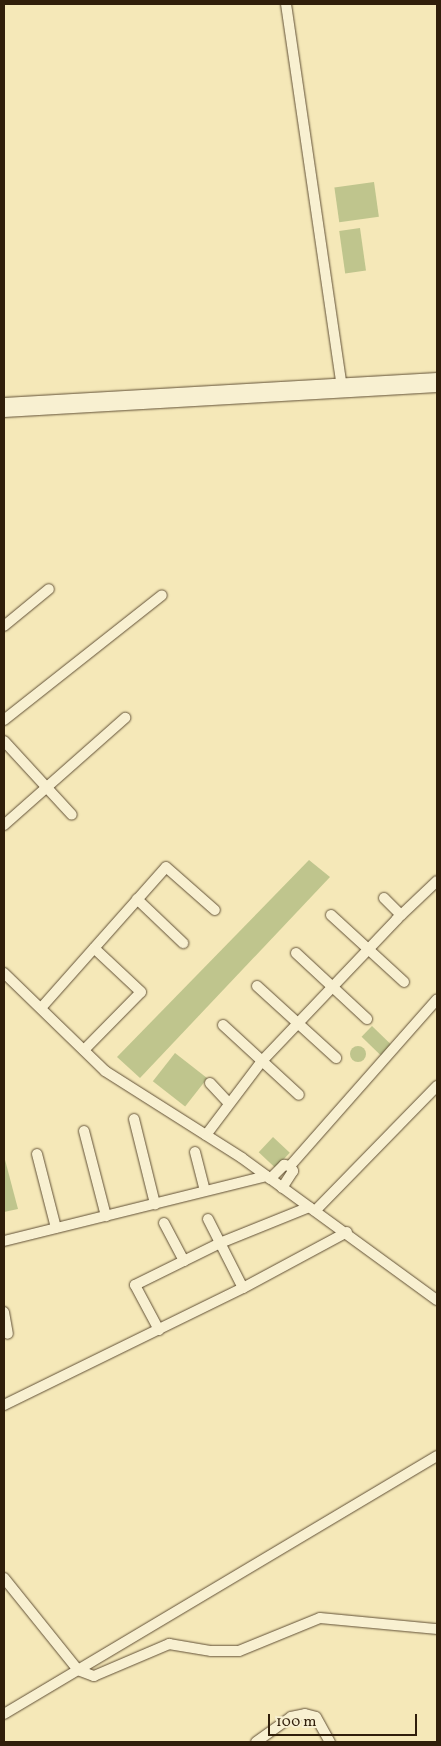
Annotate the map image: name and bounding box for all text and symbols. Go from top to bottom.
scale bar [271,1704,420,1736]
text: 100 m [276,1712,316,1733]

